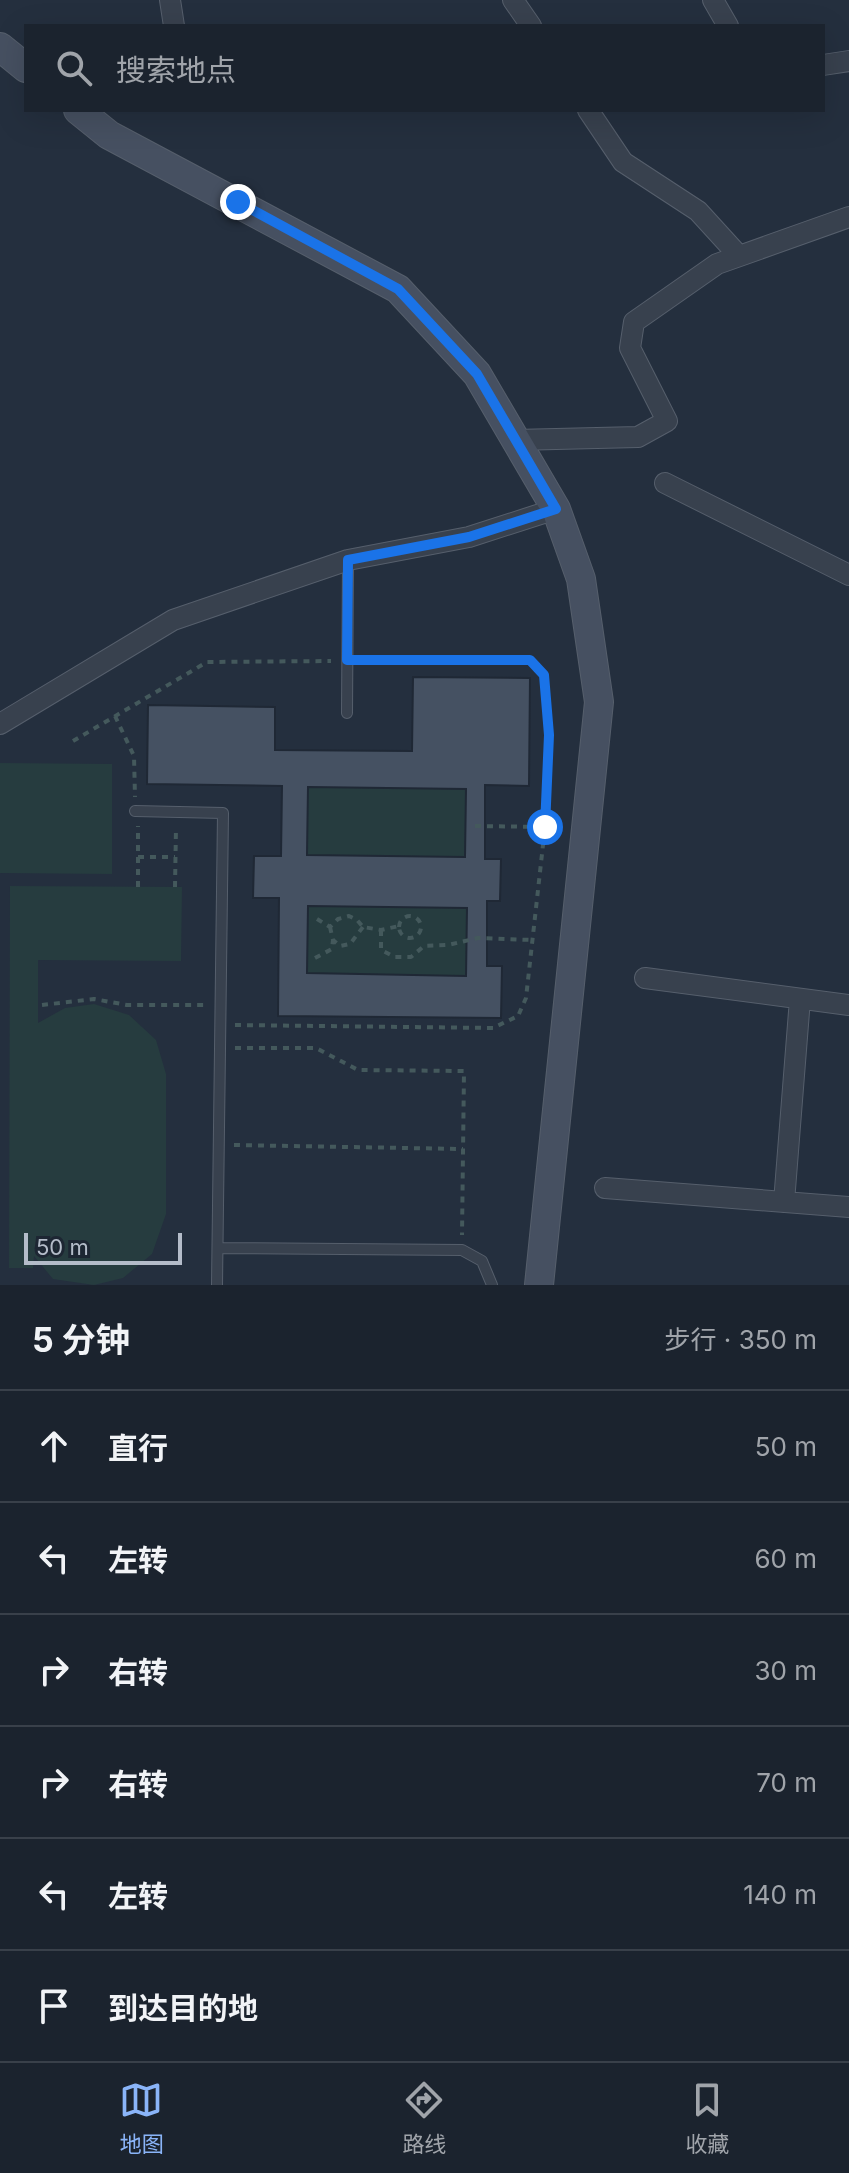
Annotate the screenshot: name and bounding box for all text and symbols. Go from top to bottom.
search box [24,24,825,112]
icon: search [52,46,96,90]
text: 搜索地点 [116,52,236,88]
route end [220,184,256,220]
route start [527,809,563,845]
scale bar [24,1229,182,1265]
text: 50 m [36,1234,89,1260]
text: 5 分钟 [32,1319,130,1360]
text: 步行 · 350 m [665,1324,817,1355]
icon: ahead [32,1424,76,1468]
text: 直行 [108,1430,168,1466]
text: 50 m [755,1431,817,1462]
icon: left [32,1536,76,1580]
text: 左转 [108,1542,168,1578]
text: 60 m [754,1543,817,1574]
icon: right [32,1648,76,1692]
text: 右转 [108,1654,168,1690]
text: 30 m [754,1655,817,1686]
icon: right [32,1760,76,1804]
text: 右转 [108,1766,168,1802]
text: 70 m [756,1767,817,1798]
icon: left [32,1872,76,1916]
text: 左转 [108,1878,168,1914]
text: 140 m [743,1879,817,1910]
icon: arrive [32,1984,76,2028]
text: 到达目的地 [108,1990,258,2026]
tab: 地图 [119,2078,164,2158]
tab: 路线 [402,2078,447,2158]
tab: 收藏 [685,2078,730,2158]

